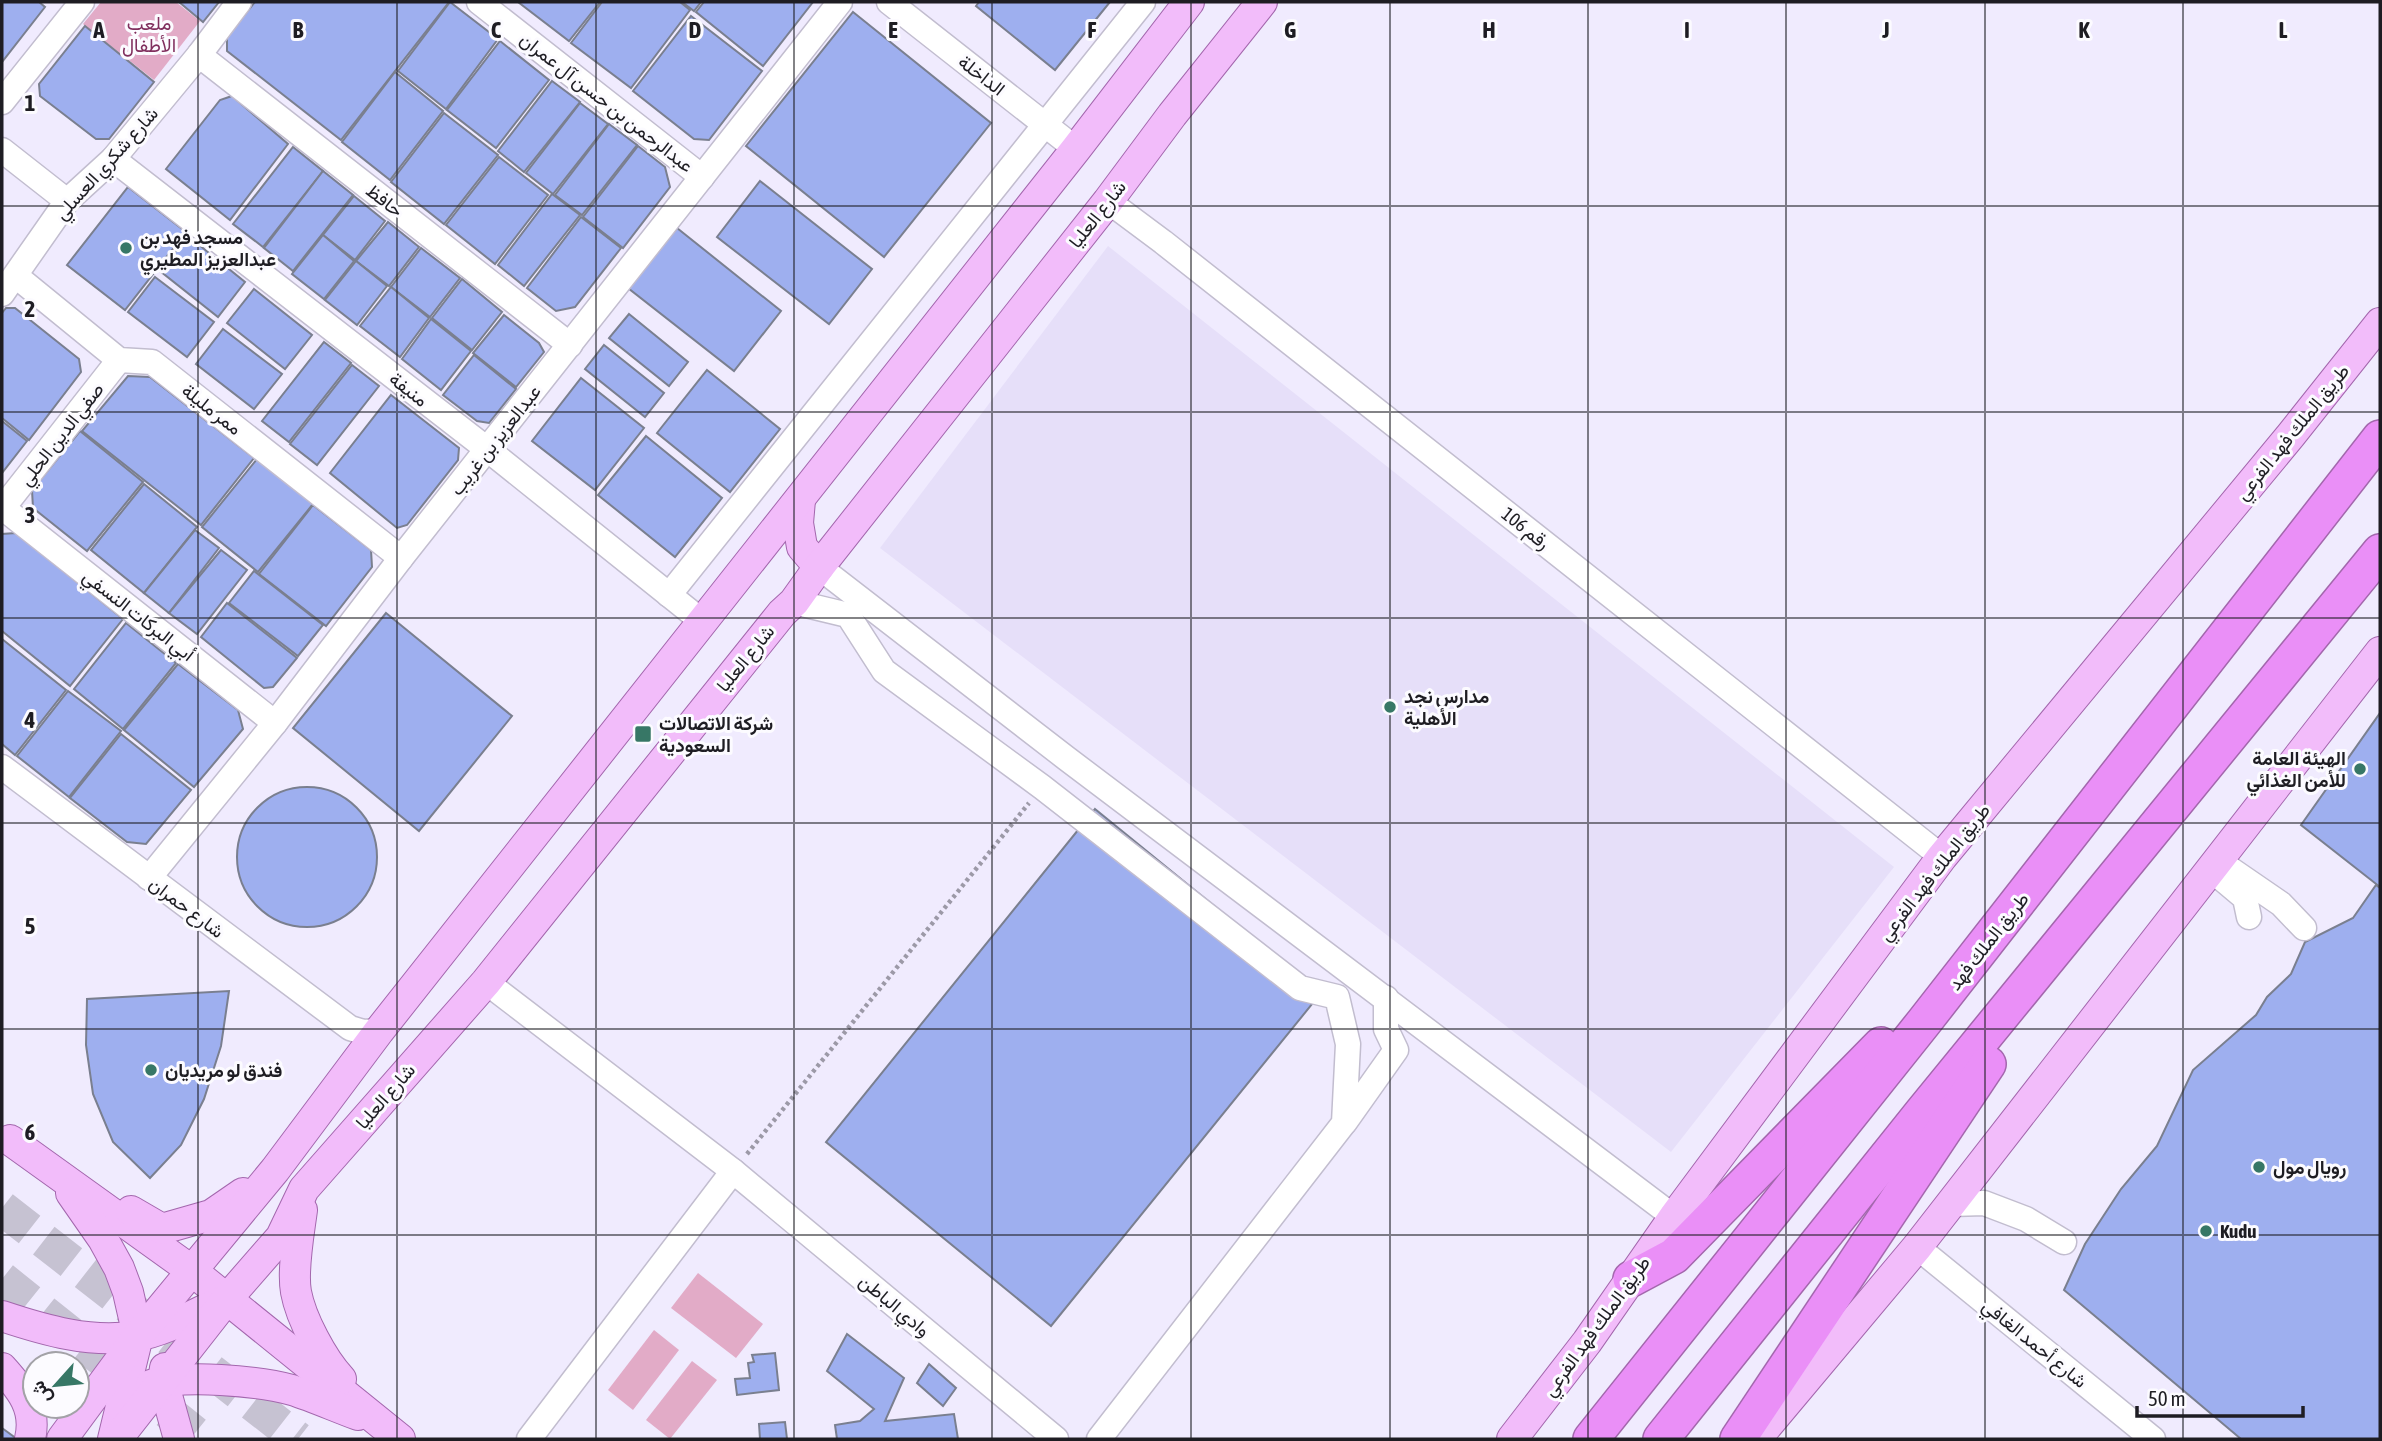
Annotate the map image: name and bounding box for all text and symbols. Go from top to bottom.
park label: ملعب الأطفال [122,12,176,57]
text: A [92,17,105,43]
text: B [293,17,304,43]
text: C [491,17,502,43]
text: D [689,17,702,43]
text: E [888,17,898,43]
text: F [1087,17,1097,43]
text: G [1284,17,1296,43]
text: H [1482,17,1496,43]
text: I [1684,17,1690,43]
text: J [1881,17,1890,43]
text: K [2078,17,2090,43]
text: L [2279,17,2288,43]
street label: عبدالرحمن بن حسن آل عمران [515,28,698,177]
street label: الداخلة [954,50,1010,100]
text: 1 [25,90,36,116]
street label: شارع شكري العسلي [50,102,166,227]
street label: شارع العليا [1064,176,1132,253]
street label: حافظ [362,179,408,221]
place label: مسجد فهد بن عبدالعزيز المطيري [140,226,276,276]
marker: مسجد فهد بن عبدالعزيز المطيري [118,240,134,256]
text: 2 [25,296,35,322]
street label: طريق الملك فهد الفرعي [2231,360,2357,507]
street label: منيفة [385,367,433,412]
street label: صفي الدين الحلي [14,378,112,493]
street label: ممر مليلة [177,379,246,440]
street label: عبدالعزيز بن غريب [445,380,546,500]
text: 3 [25,502,35,528]
street label: رقم 106 [1496,502,1555,555]
street label: أبي البركات النسفي [76,565,199,669]
street label: شارع العليا [711,620,780,697]
place label: مدارس نجد الأهلية [1404,685,1489,730]
marker: مدارس نجد الأهلية [1382,699,1398,715]
text: 4 [24,707,36,733]
place label: شركة الاتصالات السعودية [659,712,773,758]
marker: شركة الاتصالات السعودية [633,724,653,744]
place label: الهيئة العامة للأمن الغذائي [2247,747,2346,797]
marker: الهيئة العامة للأمن الغذائي [2352,761,2368,777]
street label: طريق الملك فهد الفرعي [1873,799,1995,945]
street label: شارع حمران [144,872,229,944]
street label: طريق الملك فهد [1943,888,2033,994]
text: 5 [25,913,36,939]
place label: فندق لو مريديان [165,1059,283,1083]
street label: شارع العليا [351,1059,421,1135]
marker: فندق لو مريديان [143,1062,159,1078]
text: 6 [25,1119,36,1145]
place label: رويال مول [2273,1156,2347,1180]
marker: رويال مول [2251,1159,2267,1175]
place label: Kudu [2220,1220,2256,1242]
marker: Kudu [2198,1223,2214,1239]
street label: طريق الملك فهد الفرعي [1538,1252,1658,1403]
street label: وادي الباطن [852,1269,935,1345]
street label: شارع أحمد الغافي [1975,1294,2092,1396]
north arrow [21,1350,91,1420]
scale bar [2137,1374,2303,1418]
text: ش [26,1377,57,1408]
text: 50 m [2148,1386,2186,1410]

